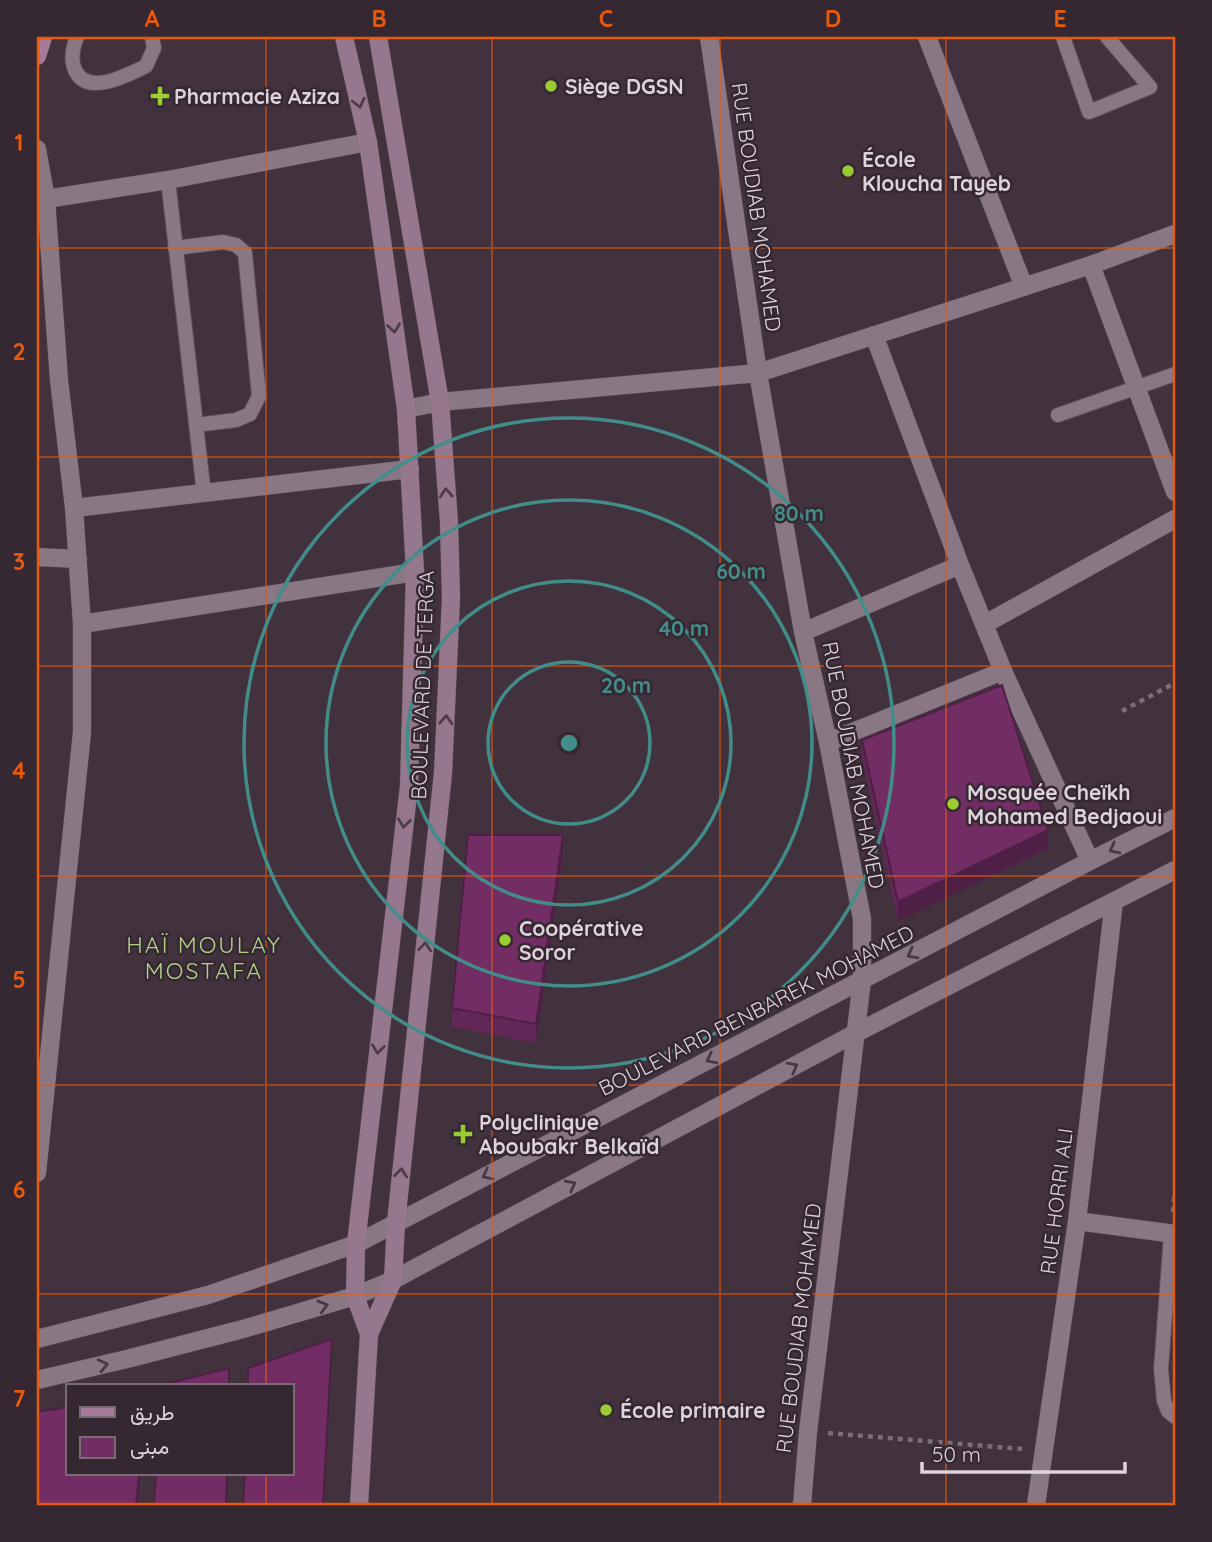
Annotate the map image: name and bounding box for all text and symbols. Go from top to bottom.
text: A [145,4,160,33]
text: B [371,4,387,33]
text: C [599,4,613,33]
text: D [825,4,841,33]
text: E [1053,4,1067,33]
place label: Siège DGSN [565,73,684,99]
marker: Siège DGSN [543,78,559,94]
street label: RUE BOUDIAB MOHAMED [727,81,787,333]
place label: Pharmacie Aziza [174,83,340,109]
marker: Pharmacie Aziza [152,88,168,104]
one-way arrow [351,97,366,109]
text: 1 [15,128,23,157]
place label: École Kloucha Tayeb [862,146,1011,196]
marker: École Kloucha Tayeb [840,163,856,179]
one-way arrow [387,322,402,334]
text: 2 [12,337,26,366]
one-way arrow [439,487,454,498]
text: 80 m [774,500,824,526]
text: 3 [13,547,25,576]
text: 60 m [716,558,766,584]
street label: BOULEVARD DE TERGA [405,570,439,800]
text: 40 m [659,615,709,641]
street label: RUE BOUDIAB MOHAMED [817,639,891,891]
text: 20 m [601,672,651,698]
one-way arrow [438,715,453,726]
centre of rings [557,731,581,755]
text: 4 [12,756,26,785]
place label: Mosquée Cheïkh Mohamed Bedjaoui [967,779,1162,829]
marker: Mosquée Cheïkh Mohamed Bedjaoui [945,796,961,812]
one-way arrow [397,818,412,829]
one-way arrow [1109,840,1121,854]
place label: Coopérative Soror [519,915,644,965]
street label: BOULEVARD BENBAREK MOHAMED [594,919,918,1101]
district label: HAÏ MOULAY MOSTAFA [126,930,282,985]
marker: Coopérative Soror [497,932,513,948]
one-way arrow [417,941,432,952]
one-way arrow [907,946,920,959]
text: 5 [12,965,26,994]
one-way arrow [371,1044,386,1055]
one-way arrow [706,1051,718,1064]
one-way arrow [786,1061,799,1075]
place label: Polyclinique Aboubakr Belkaïd [479,1109,659,1159]
marker: Polyclinique Aboubakr Belkaïd [453,1124,473,1144]
street label: RUE HORRI ALI [1034,1126,1078,1276]
one-way arrow [393,1167,408,1178]
one-way arrow [482,1167,494,1181]
text: 6 [13,1175,25,1204]
one-way arrow [564,1180,576,1193]
street label: RUE BOUDIAB MOHAMED [770,1202,826,1454]
one-way arrow [317,1299,329,1314]
one-way arrow [97,1358,109,1373]
text: 7 [13,1384,26,1413]
legend [66,1384,294,1476]
place label: École primaire [620,1397,766,1423]
text: طريق [130,1399,175,1426]
marker: École primaire [598,1402,614,1418]
scale bar [922,1430,1124,1474]
text: مبنى [130,1433,169,1459]
text: 50 m [932,1441,981,1467]

